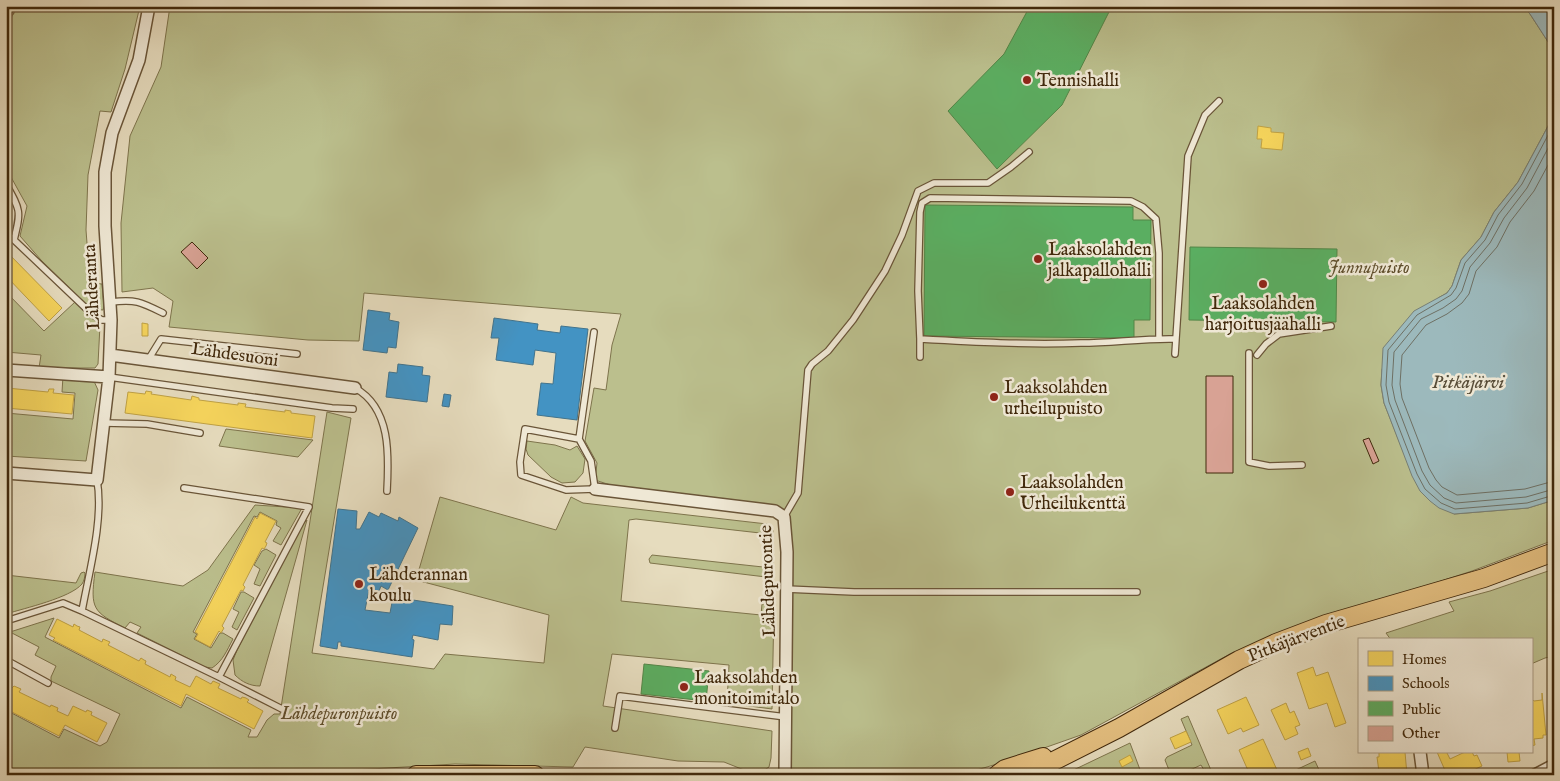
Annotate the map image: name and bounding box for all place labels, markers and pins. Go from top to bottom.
place label: Tennishalli [1037,70,1119,93]
marker: Tennishalli [1021,74,1033,86]
place label: Laaksolahden jalkapallohalli [1046,239,1152,283]
marker: Laaksolahden jalkapallohalli [1032,253,1044,265]
marker: Laaksolahden harjoitusjäähalli [1257,278,1269,290]
place label: Laaksolahden harjoitusjäähalli [1205,293,1321,337]
place label: Laaksolahden urheilupuisto [1004,377,1108,421]
marker: Laaksolahden urheilupuisto [988,391,1000,403]
place label: Laaksolahden Urheilukenttä [1020,472,1126,516]
marker: Laaksolahden Urheilukenttä [1004,486,1016,498]
place label: Lähderannan koulu [369,564,468,608]
marker: Lähderannan koulu [353,578,365,590]
place label: Laaksolahden monitoimitalo [694,667,800,711]
marker: Laaksolahden monitoimitalo [678,681,690,693]

